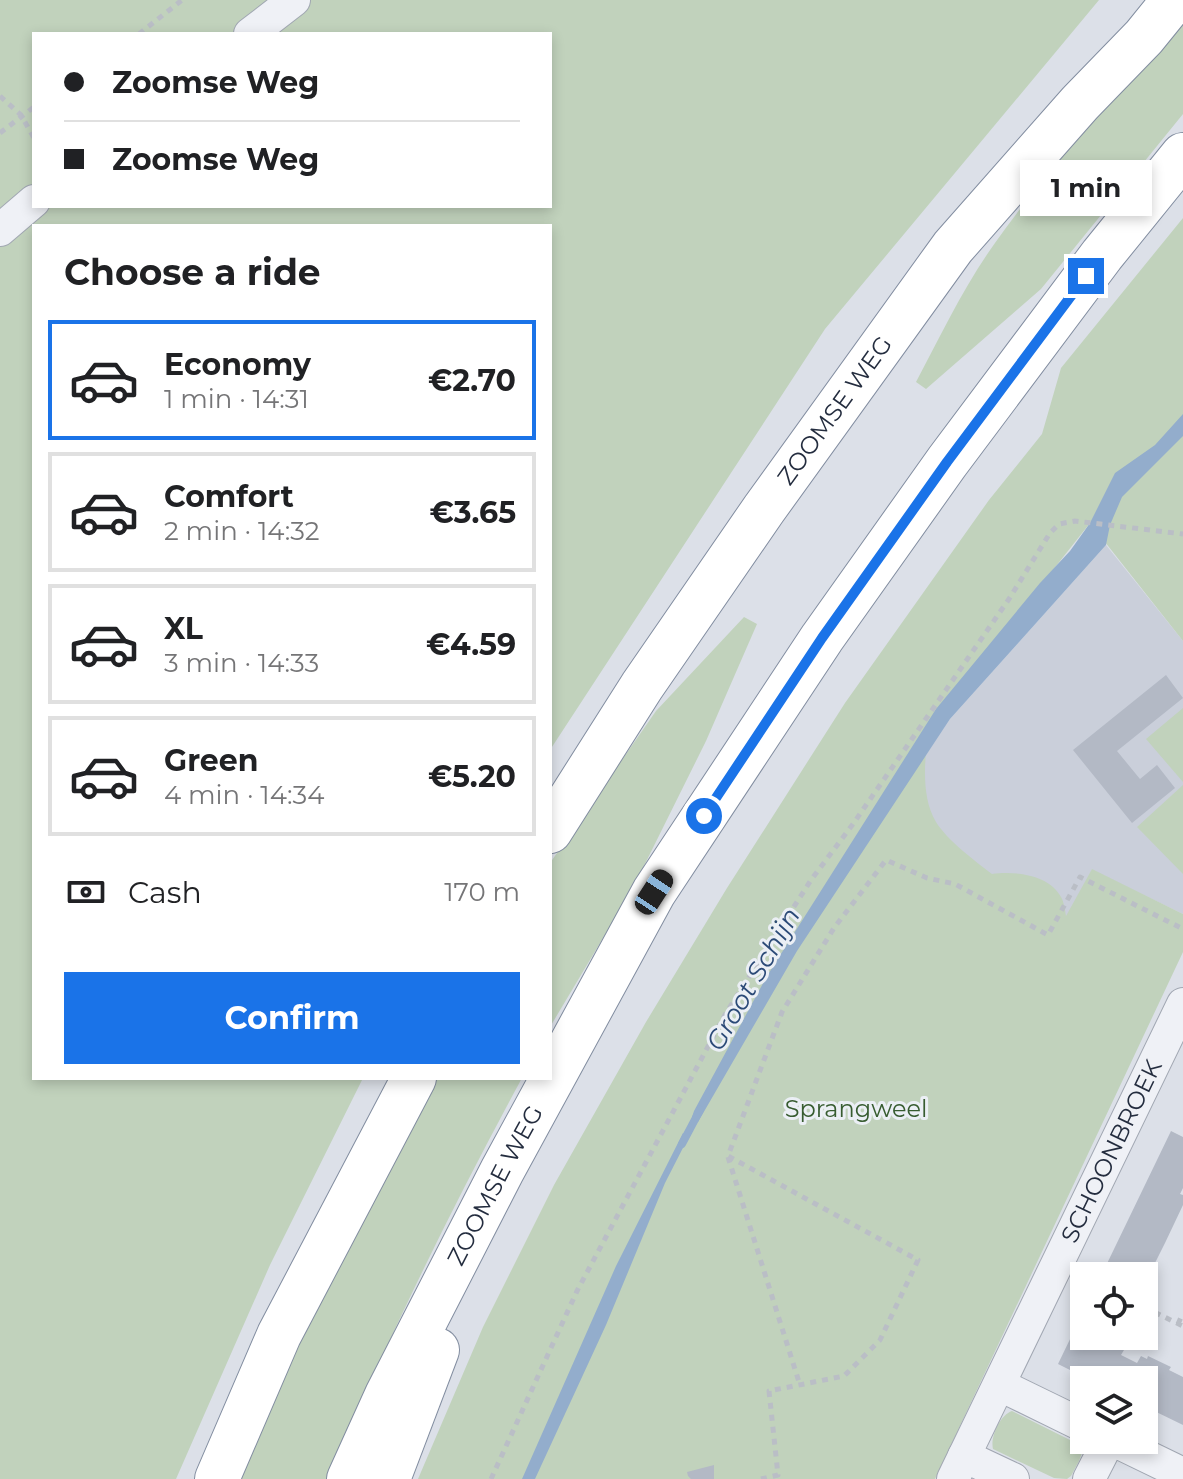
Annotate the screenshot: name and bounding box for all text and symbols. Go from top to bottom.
text: Zoomse Weg [112,64,319,101]
text: Zoomse Weg [112,141,319,178]
callout: 1 min [1020,160,1152,216]
text: 1 min [1051,172,1121,204]
text: Choose a ride [64,250,321,294]
route end [1068,258,1104,294]
street label: ZOOMSE WEG [771,330,898,490]
icon: car [68,344,140,416]
text: Economy [164,346,311,383]
text: €2.70 [428,362,516,399]
text: 1 min · 14:31 [164,383,309,415]
icon: car [68,476,140,548]
text: Comfort [164,478,294,515]
text: €3.65 [429,494,516,531]
text: 2 min · 14:32 [164,515,319,547]
icon: car [68,608,140,680]
text: XL [164,610,203,647]
text: €4.59 [426,626,516,663]
text: 3 min · 14:33 [164,647,319,679]
icon: car [68,740,140,812]
text: Green [164,742,258,779]
text: €5.20 [428,758,516,795]
text: 4 min · 14:34 [164,779,324,811]
route start [686,798,722,834]
car [631,865,677,919]
icon: cash [64,870,108,914]
text: Cash [128,874,202,911]
text: 170 m [444,876,520,908]
water label: Groot Schijn [699,902,807,1056]
button: Confirm [64,972,520,1064]
street label: SCHOONBROEK [1055,1055,1168,1247]
park label: Sprangweel [785,1094,927,1123]
street label: ZOOMSE WEG [441,1100,549,1270]
map controls [1070,1262,1158,1454]
button: locate [1070,1262,1158,1350]
button: layers [1070,1366,1158,1454]

